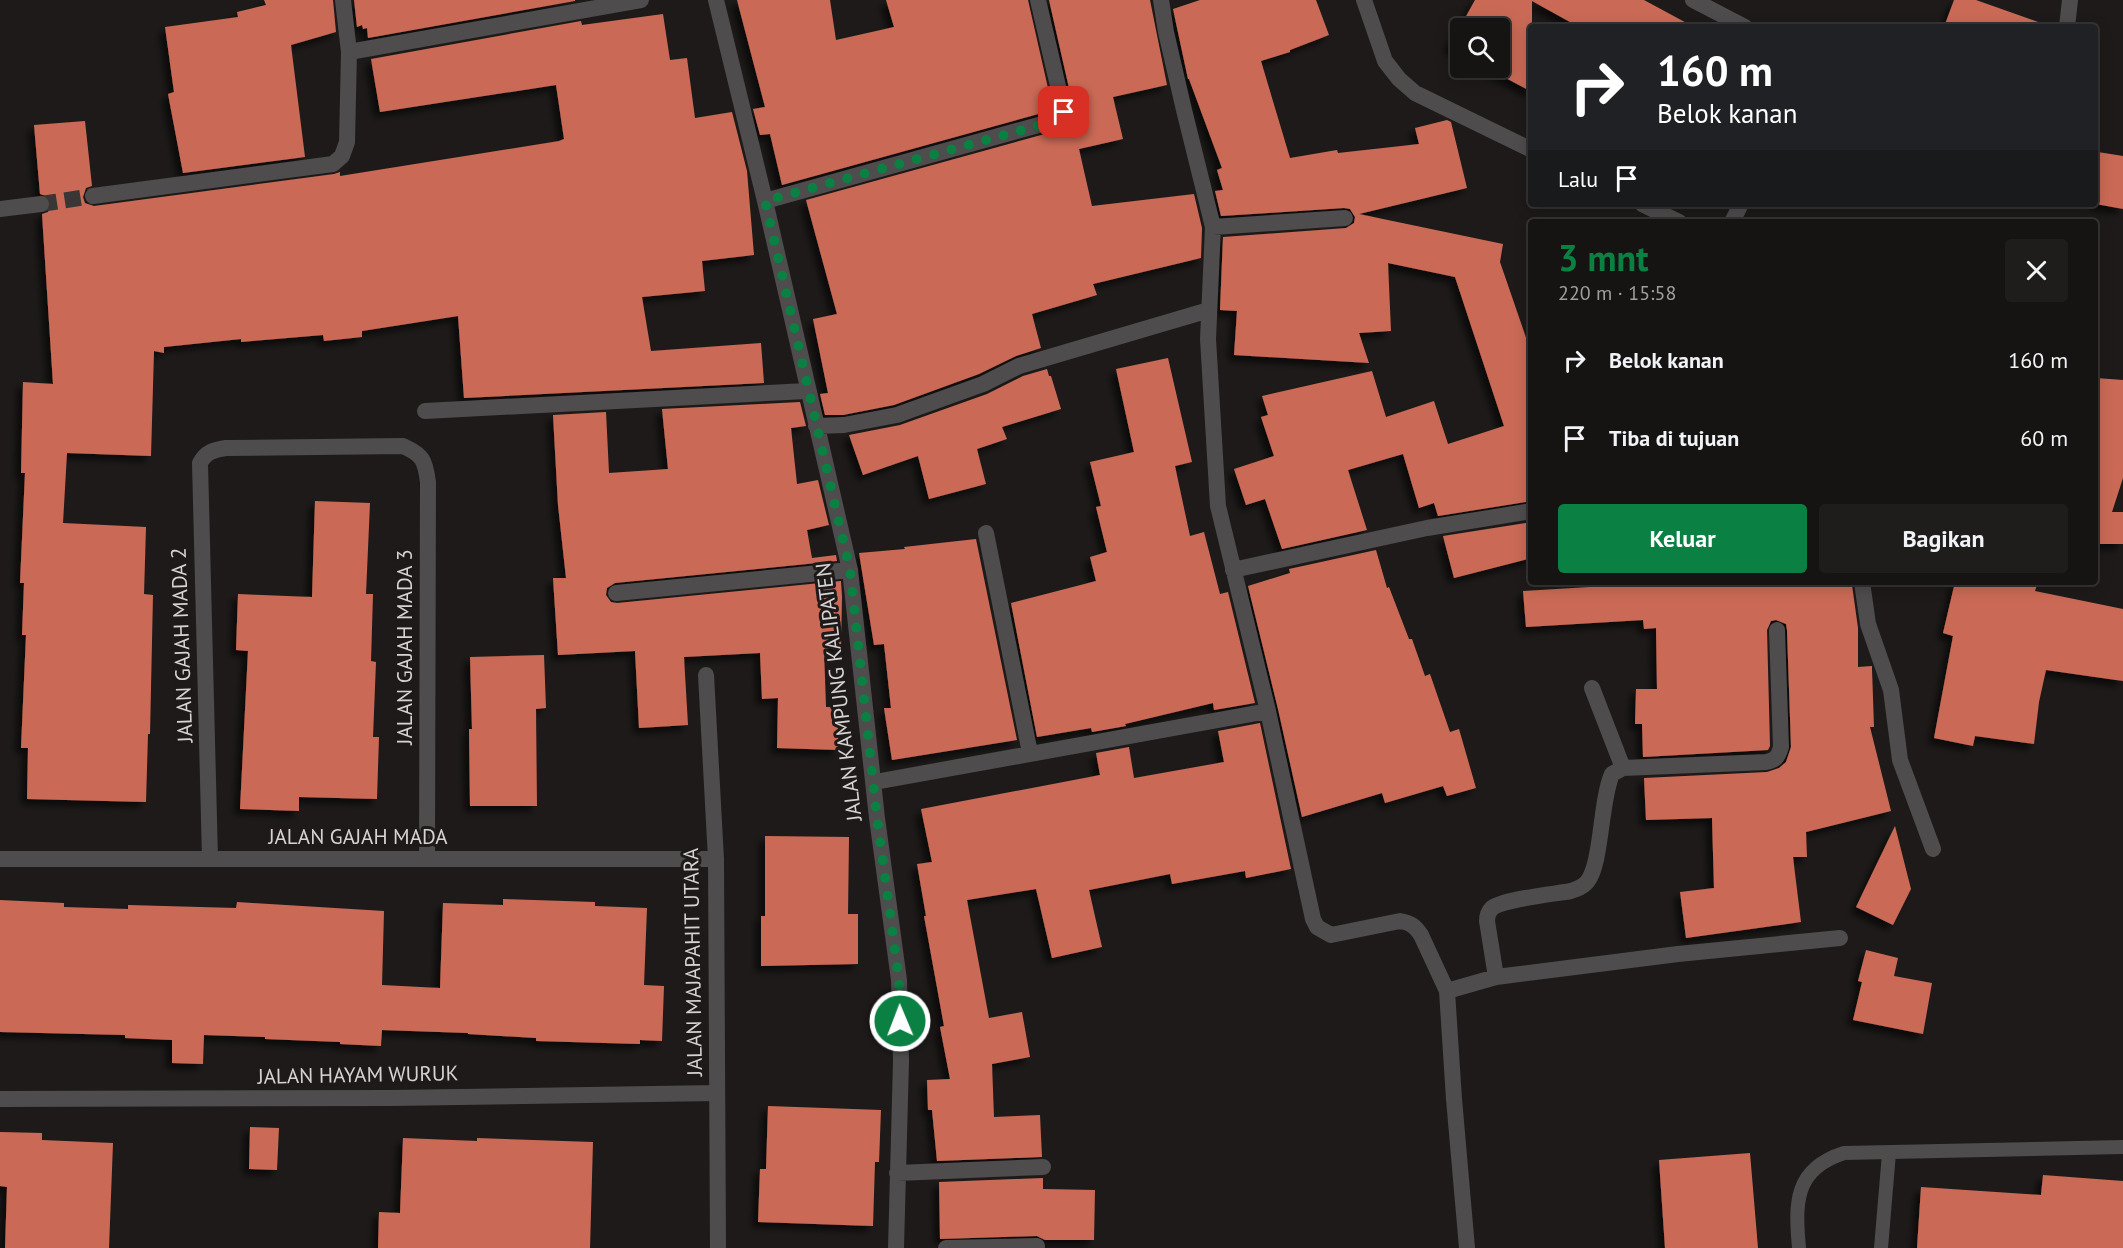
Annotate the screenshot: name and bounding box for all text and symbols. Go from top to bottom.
map controls [1450,18,1510,78]
button: search [1450,18,1510,78]
text: 160 m [1657,43,1773,98]
icon: right [1558,48,1636,126]
pin [1038,86,1089,137]
icon: arrive [1047,95,1080,128]
text: Belok kanan [1657,96,1797,130]
icon: arrive [1610,162,1643,195]
text: Lalu [1558,165,1598,193]
text: 3 mnt [1558,234,1649,281]
button: close [2005,239,2068,302]
text: 220 m · 15:58 [1558,280,1676,306]
icon: right [1558,344,1591,377]
text: Belok kanan [1609,346,1724,374]
text: 160 m [2008,346,2068,374]
icon: arrive [1558,422,1591,455]
text: Tiba di tujuan [1609,424,1739,452]
text: 60 m [2020,424,2068,452]
button: Keluar [1558,504,1807,573]
button: Bagikan [1819,504,2068,573]
street label: JALAN GAJAH MADA 2 [165,547,198,744]
street label: JALAN GAJAH MADA 3 [391,549,418,746]
street label: JALAN KAMPUNG KALIPATEN [809,561,868,824]
street label: JALAN GAJAH MADA [267,823,448,850]
street label: JALAN MAJAPAHIT UTARA [677,847,708,1077]
position arrow [868,989,932,1053]
street label: JALAN HAYAM WURUK [256,1059,459,1090]

